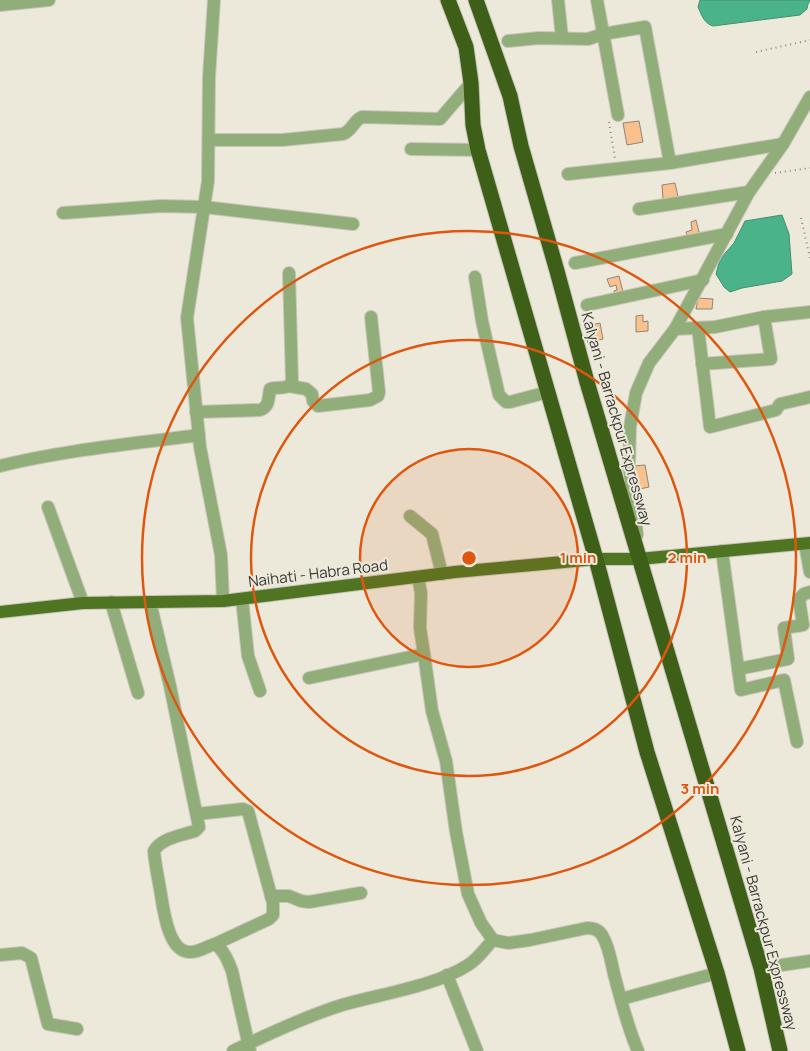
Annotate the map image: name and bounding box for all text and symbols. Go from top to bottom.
street label: Kalyani - Barrackpur Expressway [576,310,658,528]
text: 1 min [560,547,596,568]
text: 2 min [667,547,707,568]
centre of rings [460,549,478,567]
street label: Naihati - Habra Road [247,554,389,592]
text: 3 min [681,778,719,799]
street label: Kalyani - Barrackpur Expressway [725,813,803,1033]

